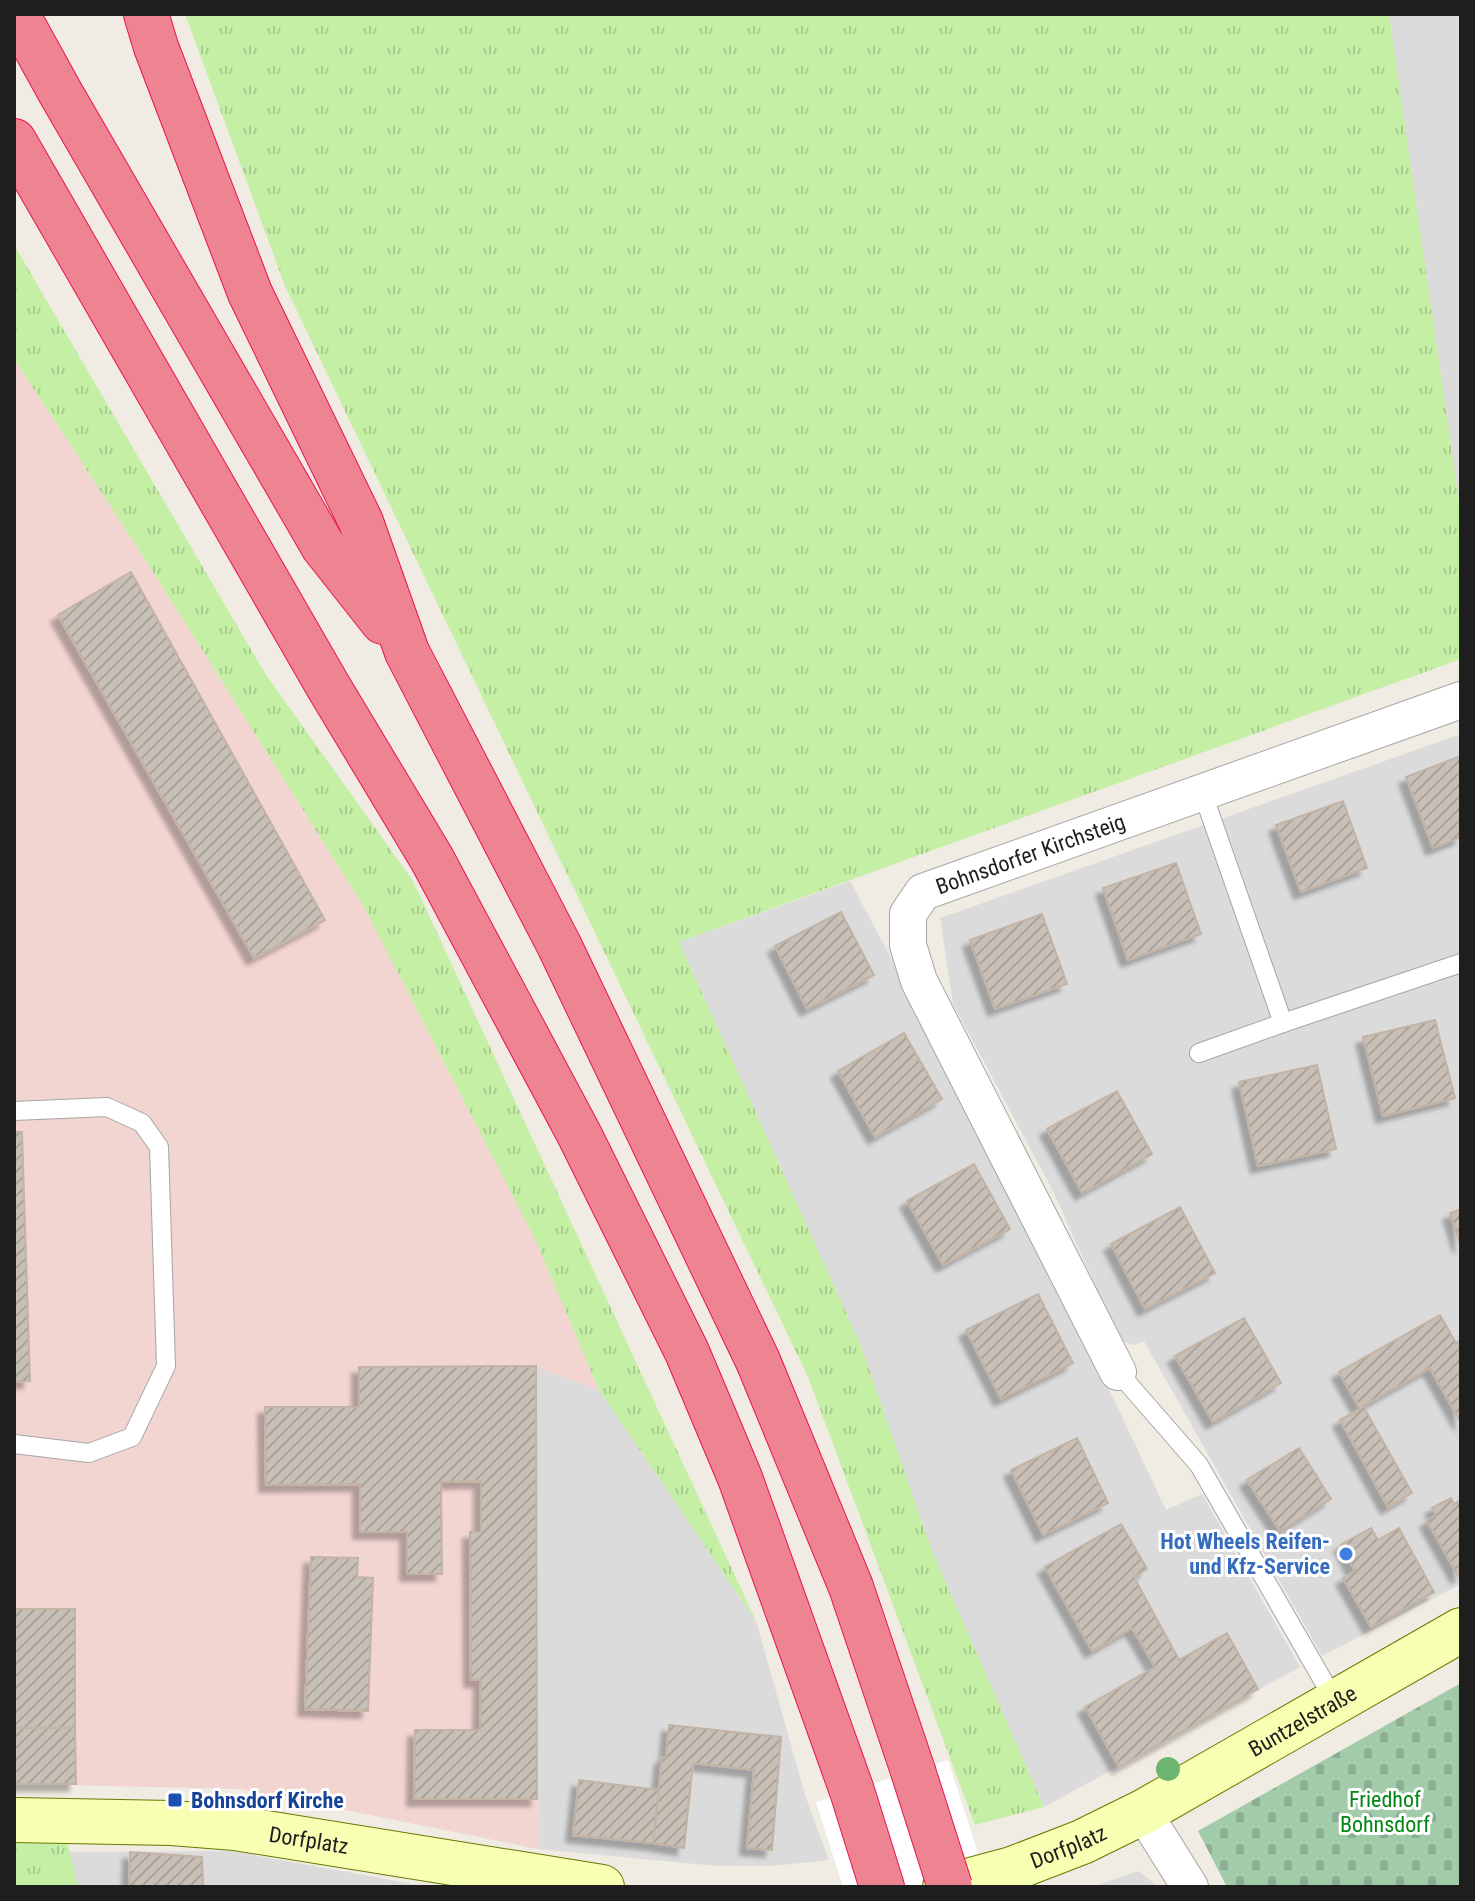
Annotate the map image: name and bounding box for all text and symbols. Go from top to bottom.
street label: Bohnsdorfer Kirchsteig [933,809,1129,899]
place label: Hot Wheels Reifen- und Kfz-Service [1160,1529,1330,1579]
marker: Hot Wheels Reifen- und Kfz-Service [1337,1545,1355,1563]
street label: Buntzelstraße [1244,1681,1361,1762]
park label: Friedhof Bohnsdorf [1340,1787,1430,1837]
place label: Bohnsdorf Kirche [191,1788,344,1813]
marker: Bohnsdorf Kirche [166,1791,184,1809]
street label: Dorfplatz [1027,1820,1111,1874]
street label: Dorfplatz [267,1822,350,1859]

